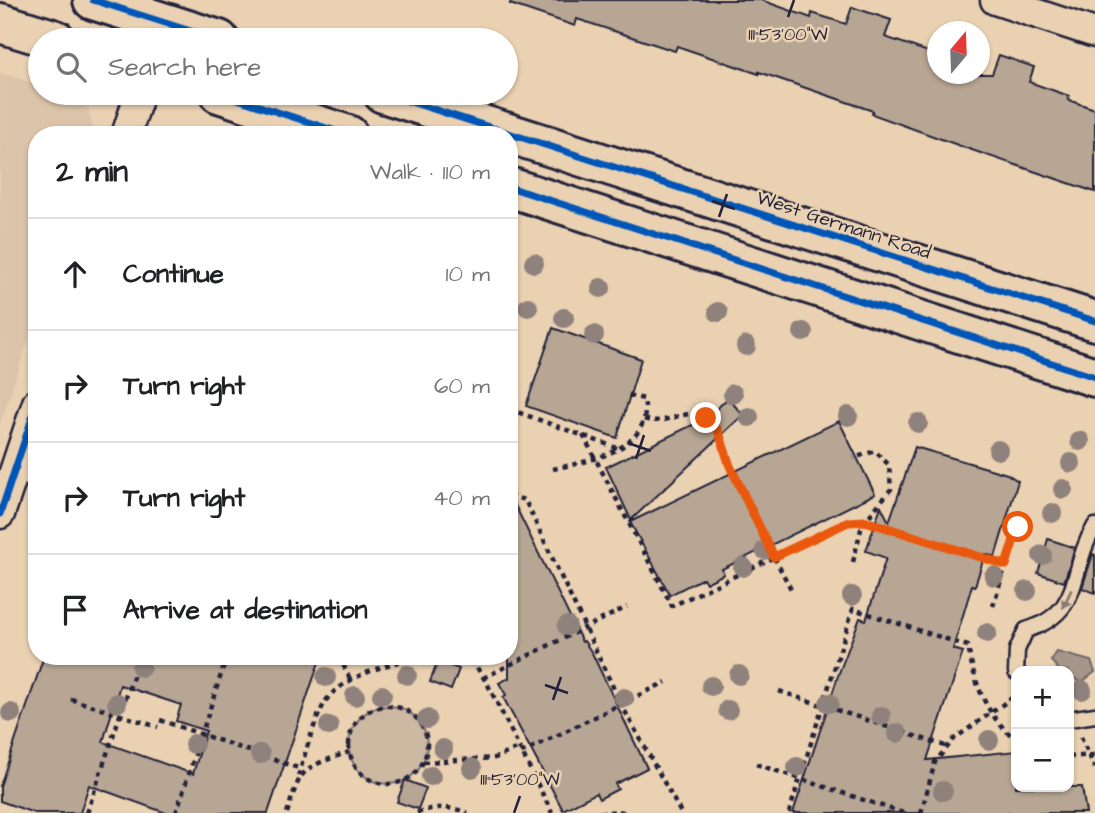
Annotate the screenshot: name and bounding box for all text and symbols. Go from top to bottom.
north arrow [927,21,990,84]
text: 111°53'00"W [748,22,828,47]
search box [28,28,518,105]
icon: search [52,48,90,86]
text: Search here [108,49,261,85]
text: 2 min [56,151,128,193]
text: Walk · 110 m [370,156,490,188]
street label: West Germann Road [753,185,934,266]
icon: ahead [56,255,94,293]
text: Continue [123,256,224,292]
text: 10 m [445,258,490,290]
icon: right [56,367,94,405]
text: Turn right [123,368,245,404]
text: 60 m [434,370,490,402]
route end [690,402,721,433]
icon: right [56,479,94,517]
text: Turn right [123,480,245,516]
text: 40 m [433,482,490,514]
route start [1002,511,1033,542]
one-way arrow [1061,589,1073,609]
icon: arrive [56,591,94,629]
text: Arrive at destination [123,592,368,628]
map controls [1011,666,1074,792]
button: + [1011,666,1074,729]
button: − [1011,729,1074,792]
text: 111°53'00"W [480,767,560,792]

